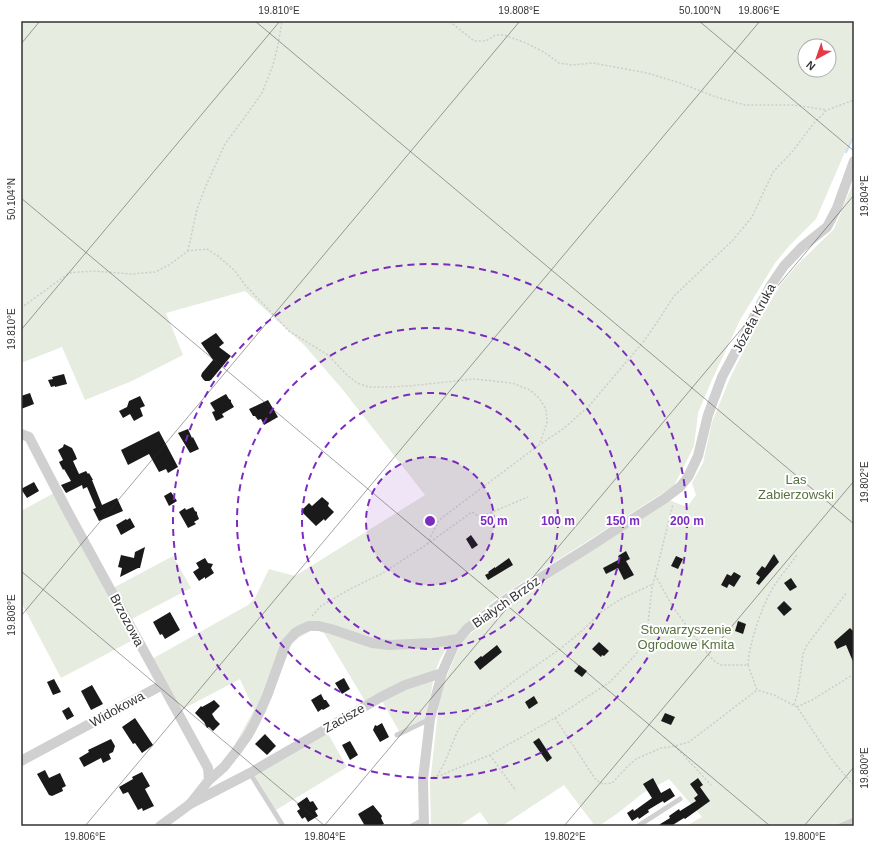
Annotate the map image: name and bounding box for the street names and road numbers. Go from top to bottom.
street label: Józefa Kruka [730,280,779,355]
street label: Białych Brzóz [469,573,543,631]
street label: Brzozowa [107,591,147,649]
street label: Widokowa [87,688,148,730]
street label: Zacisze [321,700,367,736]

